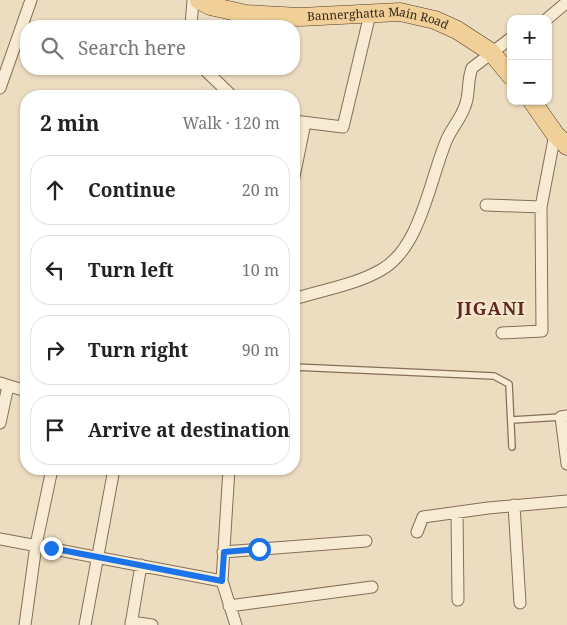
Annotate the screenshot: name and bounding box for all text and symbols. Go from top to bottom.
street label: Bannerghatta Main Road [306,3,452,33]
map controls [507,15,552,105]
button: + [507,15,552,60]
search box [20,20,300,75]
icon: search [38,34,66,62]
text: Search here [78,35,186,61]
button: − [507,60,552,105]
text: 2 min [40,109,99,137]
text: Walk · 120 m [183,112,280,134]
icon: ahead [41,176,69,204]
text: Continue [88,177,176,203]
text: 20 m [242,179,279,201]
icon: left [41,256,69,284]
text: Turn left [88,257,174,283]
text: 10 m [242,259,279,281]
district label: JIGANI [455,296,526,320]
icon: right [41,336,69,364]
text: Turn right [88,337,188,363]
text: 90 m [242,339,279,361]
icon: arrive [41,416,69,444]
text: Arrive at destination [88,417,290,443]
route end [40,537,63,560]
route start [248,538,271,561]

